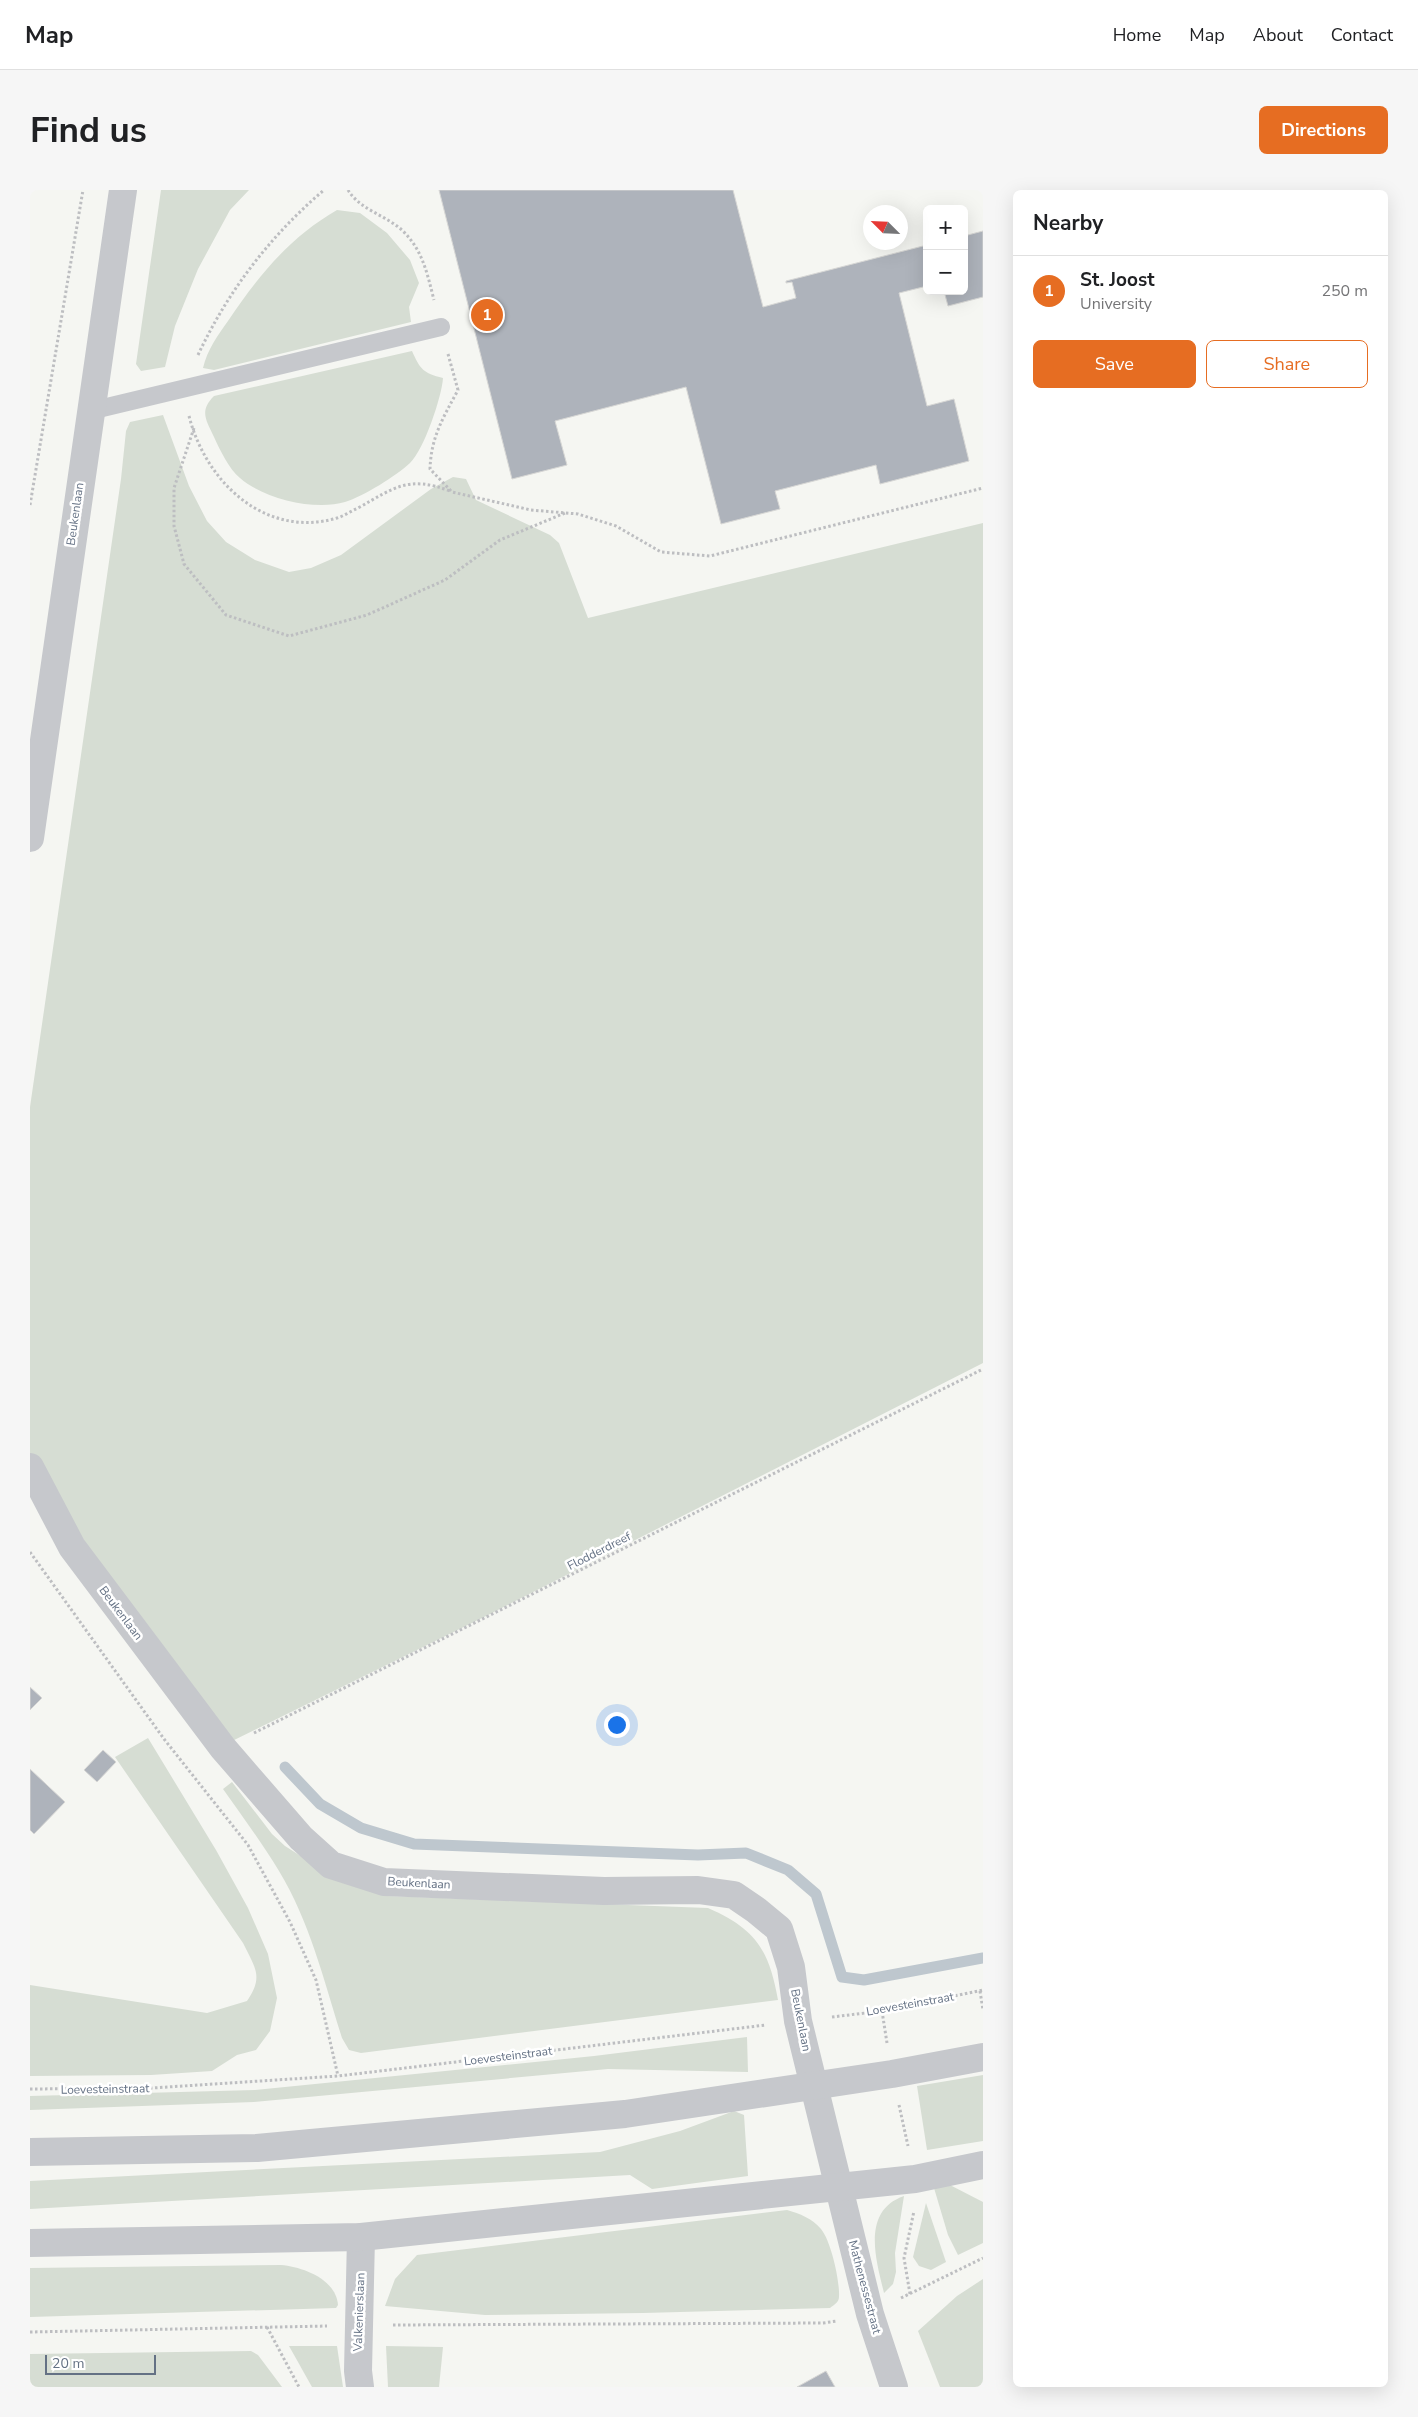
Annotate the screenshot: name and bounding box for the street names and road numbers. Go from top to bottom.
street label: Beukenlaan [63,482,87,546]
street label: Flodderdreef [564,1528,634,1574]
street label: Beukenlaan [96,1583,146,1643]
street label: Beukenlaan [387,1873,451,1893]
street label: Beukenlaan [787,1987,815,2053]
street label: Loevesteinstraat [865,1988,956,2020]
street label: Loevesteinstraat [463,2043,554,2069]
street label: Loevesteinstraat [60,2080,150,2098]
street label: Mathenessestraat [845,2238,885,2336]
street label: Valkenierslaan [350,2272,368,2353]

